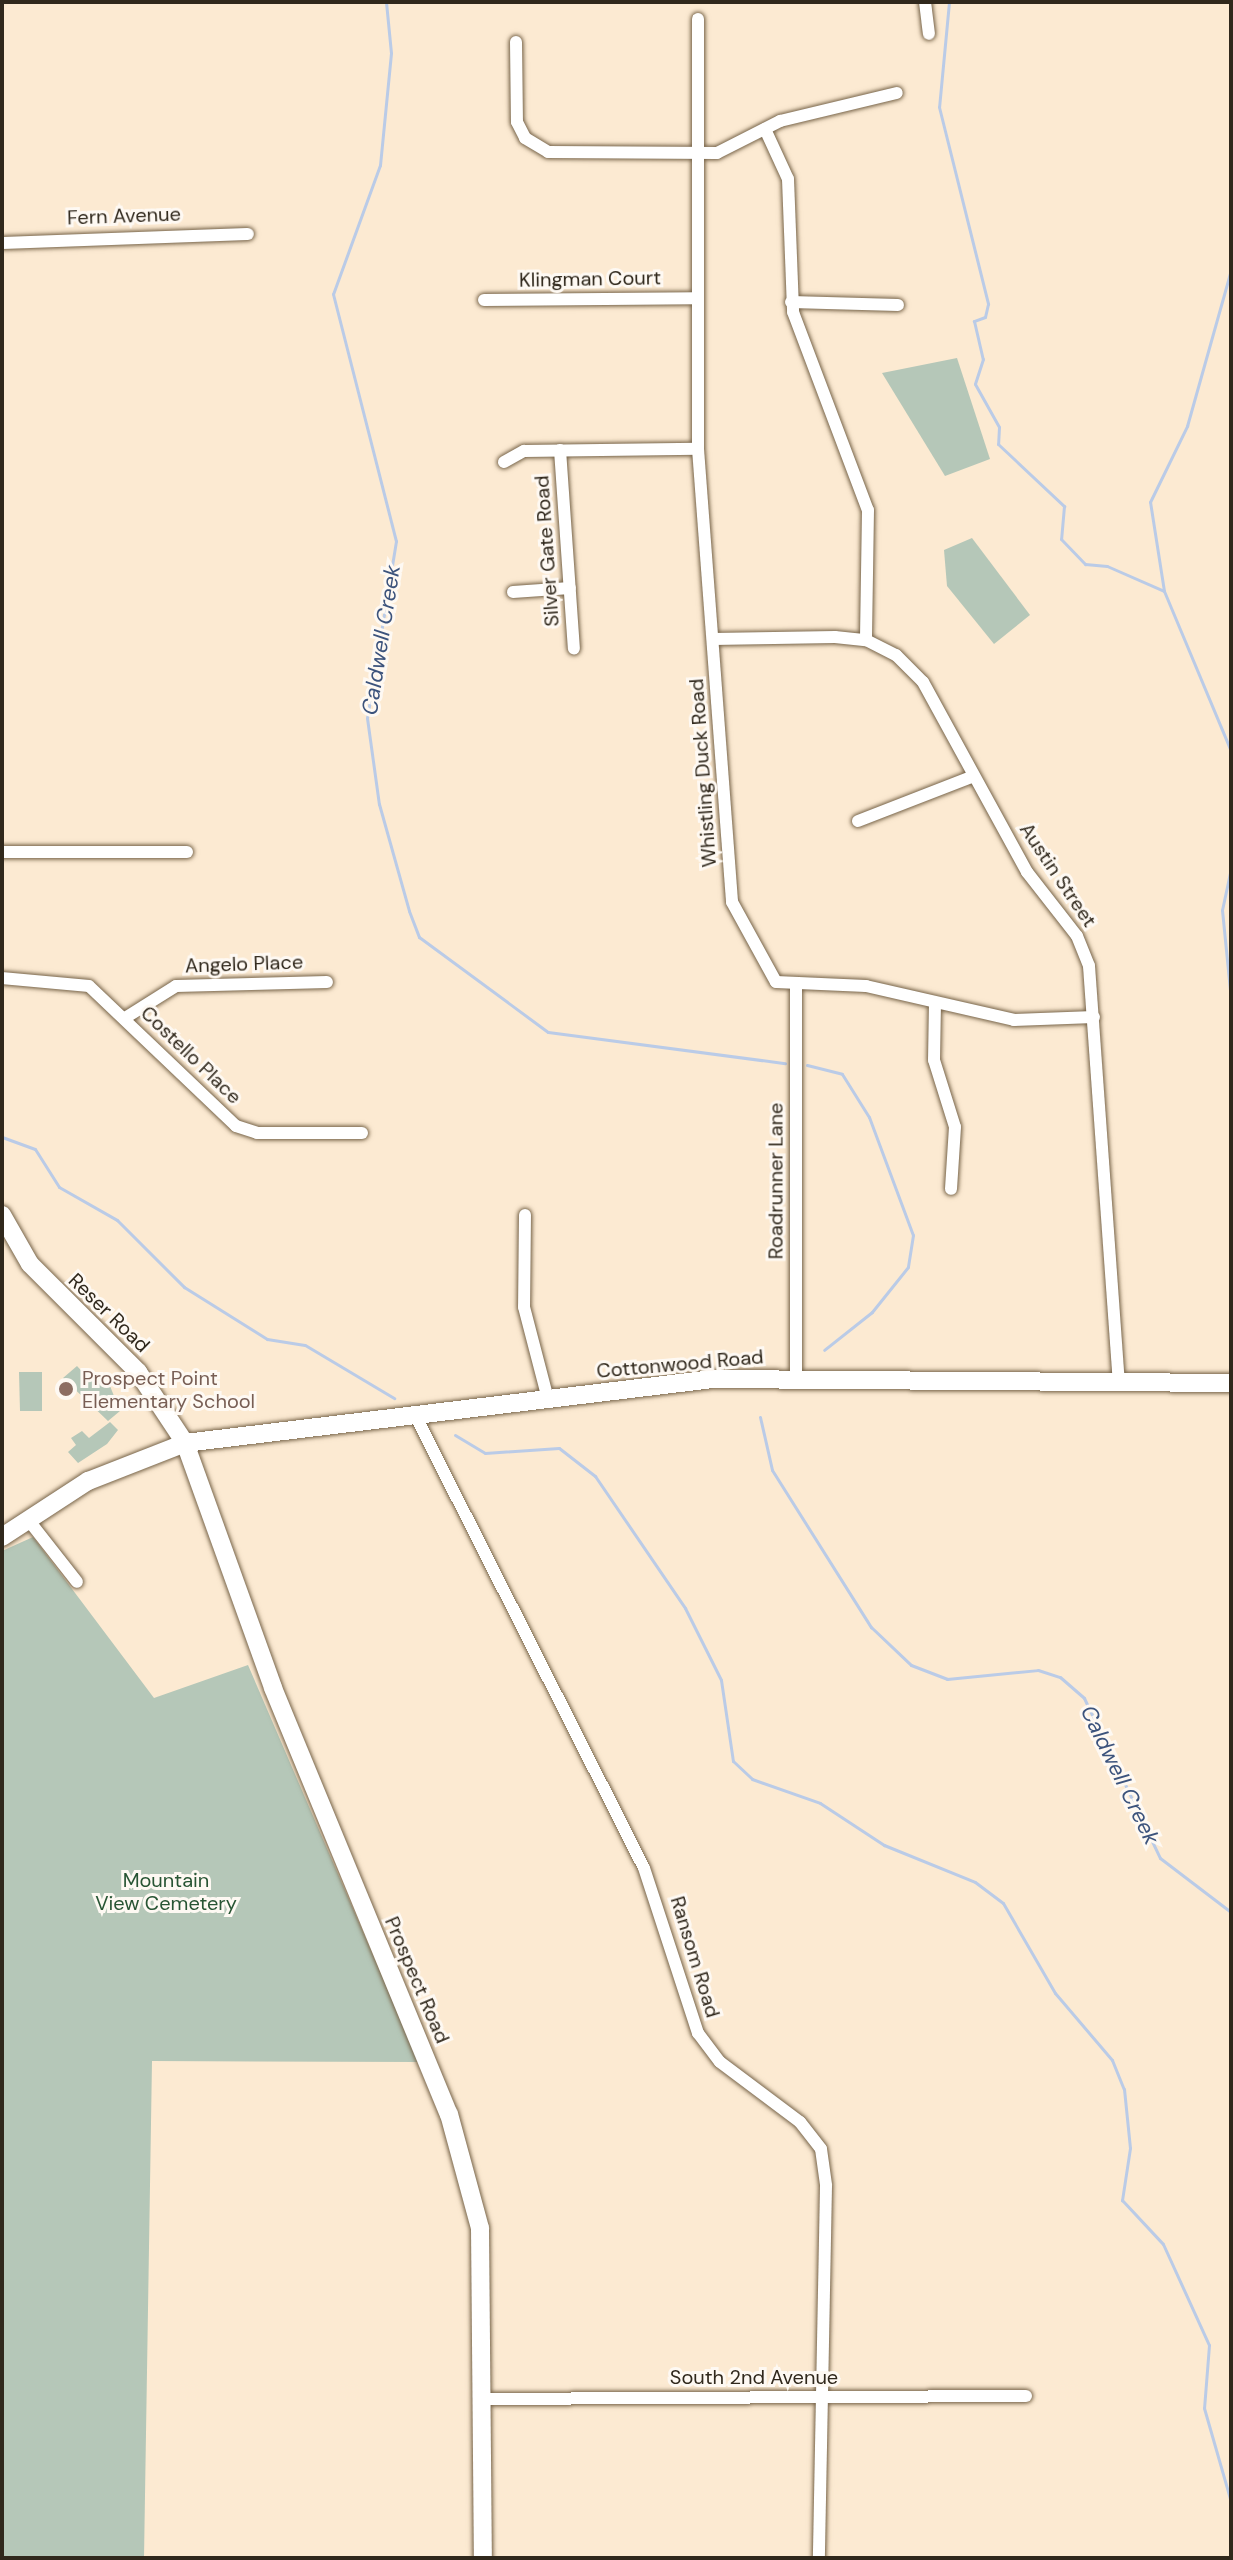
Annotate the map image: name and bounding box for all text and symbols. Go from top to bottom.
street label: Fern Avenue [67,202,181,230]
street label: Klingman Court [519,266,661,292]
street label: Silver Gate Road [530,475,564,627]
water label: Caldwell Creek [356,563,406,717]
street label: Whistling Duck Road [684,678,722,868]
street label: Austin Street [1014,818,1102,932]
street label: Angelo Place [184,950,304,978]
street label: Costello Place [136,1001,246,1109]
street label: Roadrunner Lane [764,1103,788,1259]
street label: Reser Road [64,1268,154,1358]
street label: Cottonwood Road [595,1345,765,1383]
place label: Prospect Point Elementary School [82,1366,255,1413]
marker: Prospect Point Elementary School [57,1380,75,1398]
water label: Caldwell Creek [1075,1701,1165,1849]
park label: Mountain View Cemetery [95,1868,237,1915]
street label: Ransom Road [665,1893,725,2021]
street label: Prospect Road [380,1913,454,2047]
street label: South 2nd Avenue [670,2365,838,2389]

